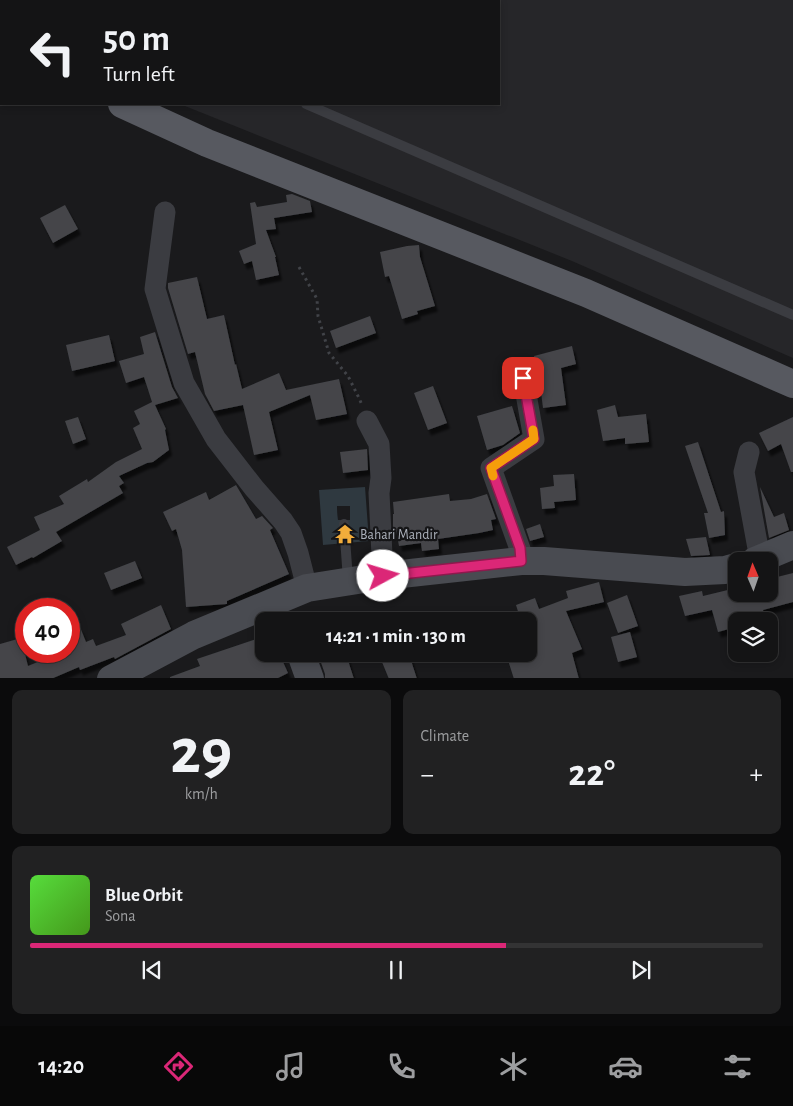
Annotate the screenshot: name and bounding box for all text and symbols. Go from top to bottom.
icon: left [20,20,85,85]
text: 50 m [103,22,170,57]
text: Turn left [103,63,175,85]
pin [502,357,544,399]
icon: arrive [509,364,537,392]
temple icon: Bahari Mandir [334,523,356,545]
place label: Bahari Mandir [360,528,438,542]
position arrow [356,549,408,601]
north arrow [728,552,778,602]
map controls [728,552,778,662]
speed limit sign: 40 [15,598,80,663]
button: layers [728,612,778,662]
text: 14:21 · 1 min · 130 m [326,627,466,646]
text: 29 [170,720,232,785]
text: Climate [421,728,469,744]
text: 22° [568,755,615,793]
text: − [421,761,434,789]
text: + [750,761,763,789]
text: km/h [185,786,218,802]
text: Blue Orbit [105,886,183,905]
text: Sona [105,908,136,924]
icon: previous [138,956,166,984]
icon: pause [382,956,410,984]
icon: next [627,956,655,984]
icon: directions [161,1049,196,1084]
icon: music [273,1049,308,1084]
icon: phone [384,1049,419,1084]
icon: climate [496,1049,531,1084]
icon: car [608,1049,643,1084]
icon: filters [720,1049,755,1084]
text: 14:20 [38,1055,84,1077]

